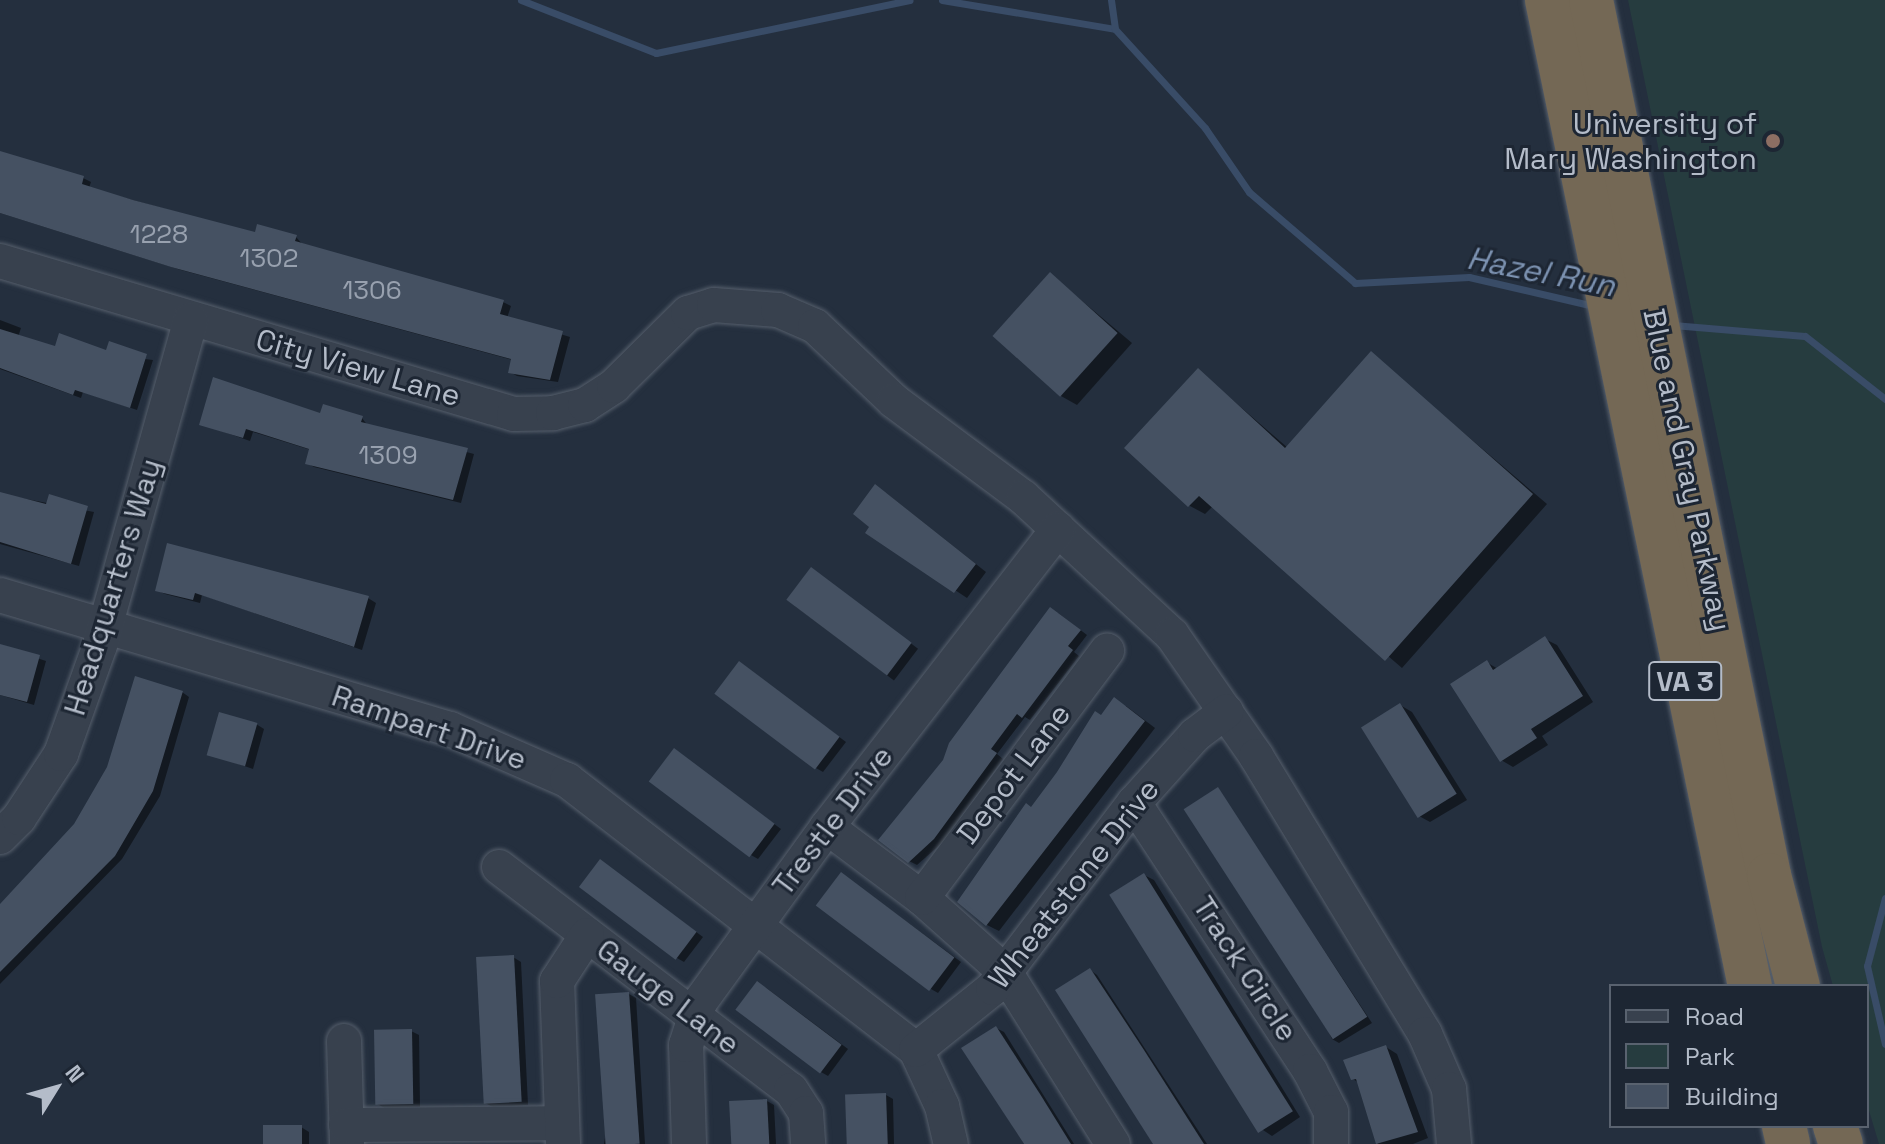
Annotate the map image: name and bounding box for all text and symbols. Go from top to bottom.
place label: University of Mary Washington [1504,106,1757,176]
marker: University of Mary Washington [1764,132,1782,150]
house number: 1228 [130,219,188,251]
water label: Hazel Run [1464,239,1618,305]
house number: 1302 [240,243,298,275]
house number: 1306 [342,275,402,307]
street label: Blue and Gray Parkway [1635,306,1739,634]
street label: City View Lane [251,322,465,414]
house number: 1309 [358,440,418,472]
street label: Headquarters Way [57,454,169,720]
road number: VA 3 [1647,657,1723,705]
street label: Rampart Drive [327,678,531,778]
street label: Depot Lane [950,697,1078,851]
street label: Trestle Drive [765,739,901,903]
street label: Wheatstone Drive [981,772,1167,996]
street label: Track Circle [1185,890,1305,1048]
street label: Gauge Lane [589,932,747,1062]
legend [1609,984,1869,1128]
text: Road [1685,1001,1744,1032]
text: Park [1685,1041,1735,1072]
north arrow [16,1048,96,1128]
text: N [60,1059,91,1088]
text: Building [1685,1081,1779,1112]

